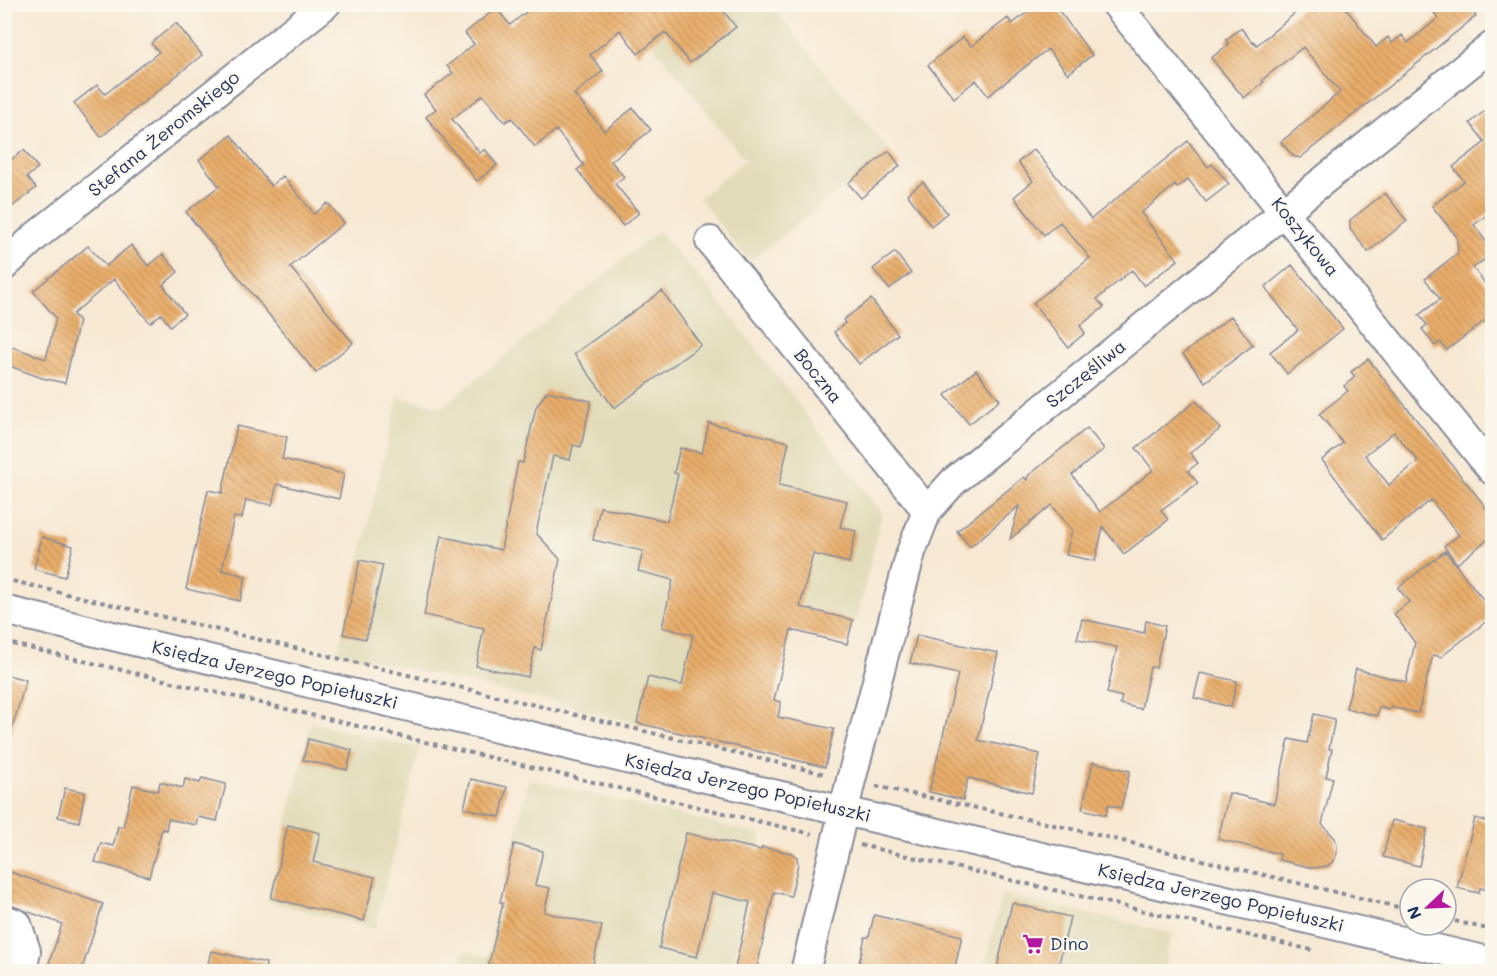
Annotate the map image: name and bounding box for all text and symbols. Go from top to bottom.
street label: Stefana Żeromskiego [83,65,244,202]
street label: Koszykowa [1267,192,1345,281]
street label: Szczęśliwa [1040,334,1130,413]
street label: Boczna [789,343,848,408]
street label: Księdza Jerzego Popiełuszki [150,634,400,714]
street label: Księdza Jerzego Popiełuszki [623,747,873,827]
street label: Księdza Jerzego Popiełuszki [1096,857,1346,937]
north arrow [1398,877,1458,937]
text: N [1402,903,1426,923]
place label: Dino [1050,931,1089,955]
supermarket icon: Dino [1021,932,1045,956]

